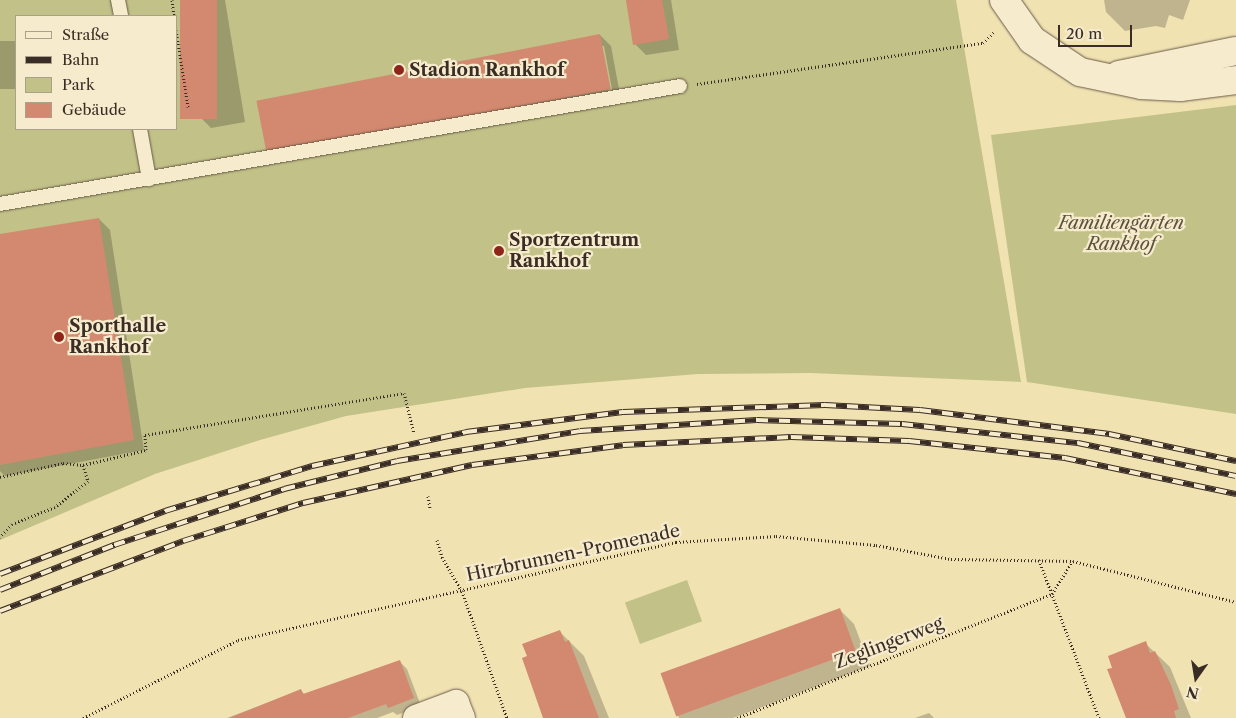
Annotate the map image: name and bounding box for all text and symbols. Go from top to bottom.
legend [15,15,178,130]
scale bar [1061,15,1135,47]
text: 20 m [1066,24,1102,43]
text: Straße [62,25,109,44]
text: Bahn [62,50,99,69]
place label: Stadion Rankhof [409,59,565,81]
marker: Stadion Rankhof [393,64,405,76]
text: Park [62,75,95,94]
text: Gebäude [62,100,126,119]
park label: Familiengärten Rankhof [1058,213,1184,255]
place label: Sportzentrum Rankhof [509,230,639,272]
marker: Sportzentrum Rankhof [493,245,505,257]
place label: Sporthalle Rankhof [69,316,166,358]
marker: Sporthalle Rankhof [53,331,65,343]
street label: Hirzbrunnen-Promenade [464,520,682,586]
street label: Zeglingerweg [831,612,947,674]
north arrow [1171,653,1221,703]
text: N [1185,682,1201,703]

